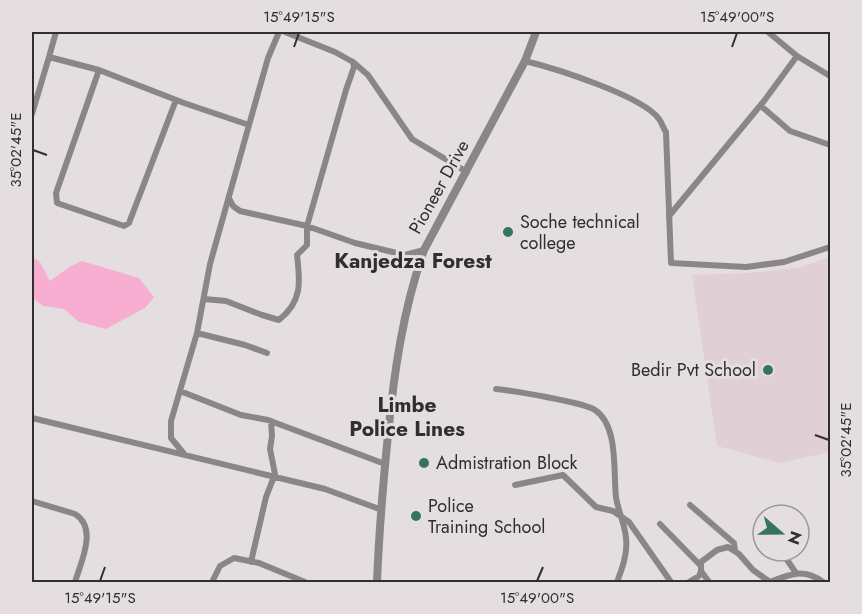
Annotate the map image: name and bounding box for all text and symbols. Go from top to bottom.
text: 15°49'15"S [263,6,335,28]
text: 15°49'00"S [700,6,774,28]
text: 35°02'45"E [5,112,27,188]
street label: Pioneer Drive [402,135,476,239]
place label: Soche technical college [520,209,640,256]
marker: Soche technical college [501,225,515,239]
district label: Kanjedza Forest [334,246,492,276]
place label: Bedir Pvt School [631,357,756,383]
marker: Bedir Pvt School [761,363,775,377]
district label: Limbe Police Lines [349,390,465,444]
text: 35°02'45"E [835,402,857,478]
place label: Admistration Block [436,450,578,476]
marker: Admistration Block [417,456,431,470]
place label: Police Training School [428,493,545,540]
north arrow [751,503,811,563]
marker: Police Training School [409,509,423,523]
text: N [782,528,808,548]
text: 15°49'15"S [64,587,136,609]
text: 15°49'00"S [500,587,574,609]

